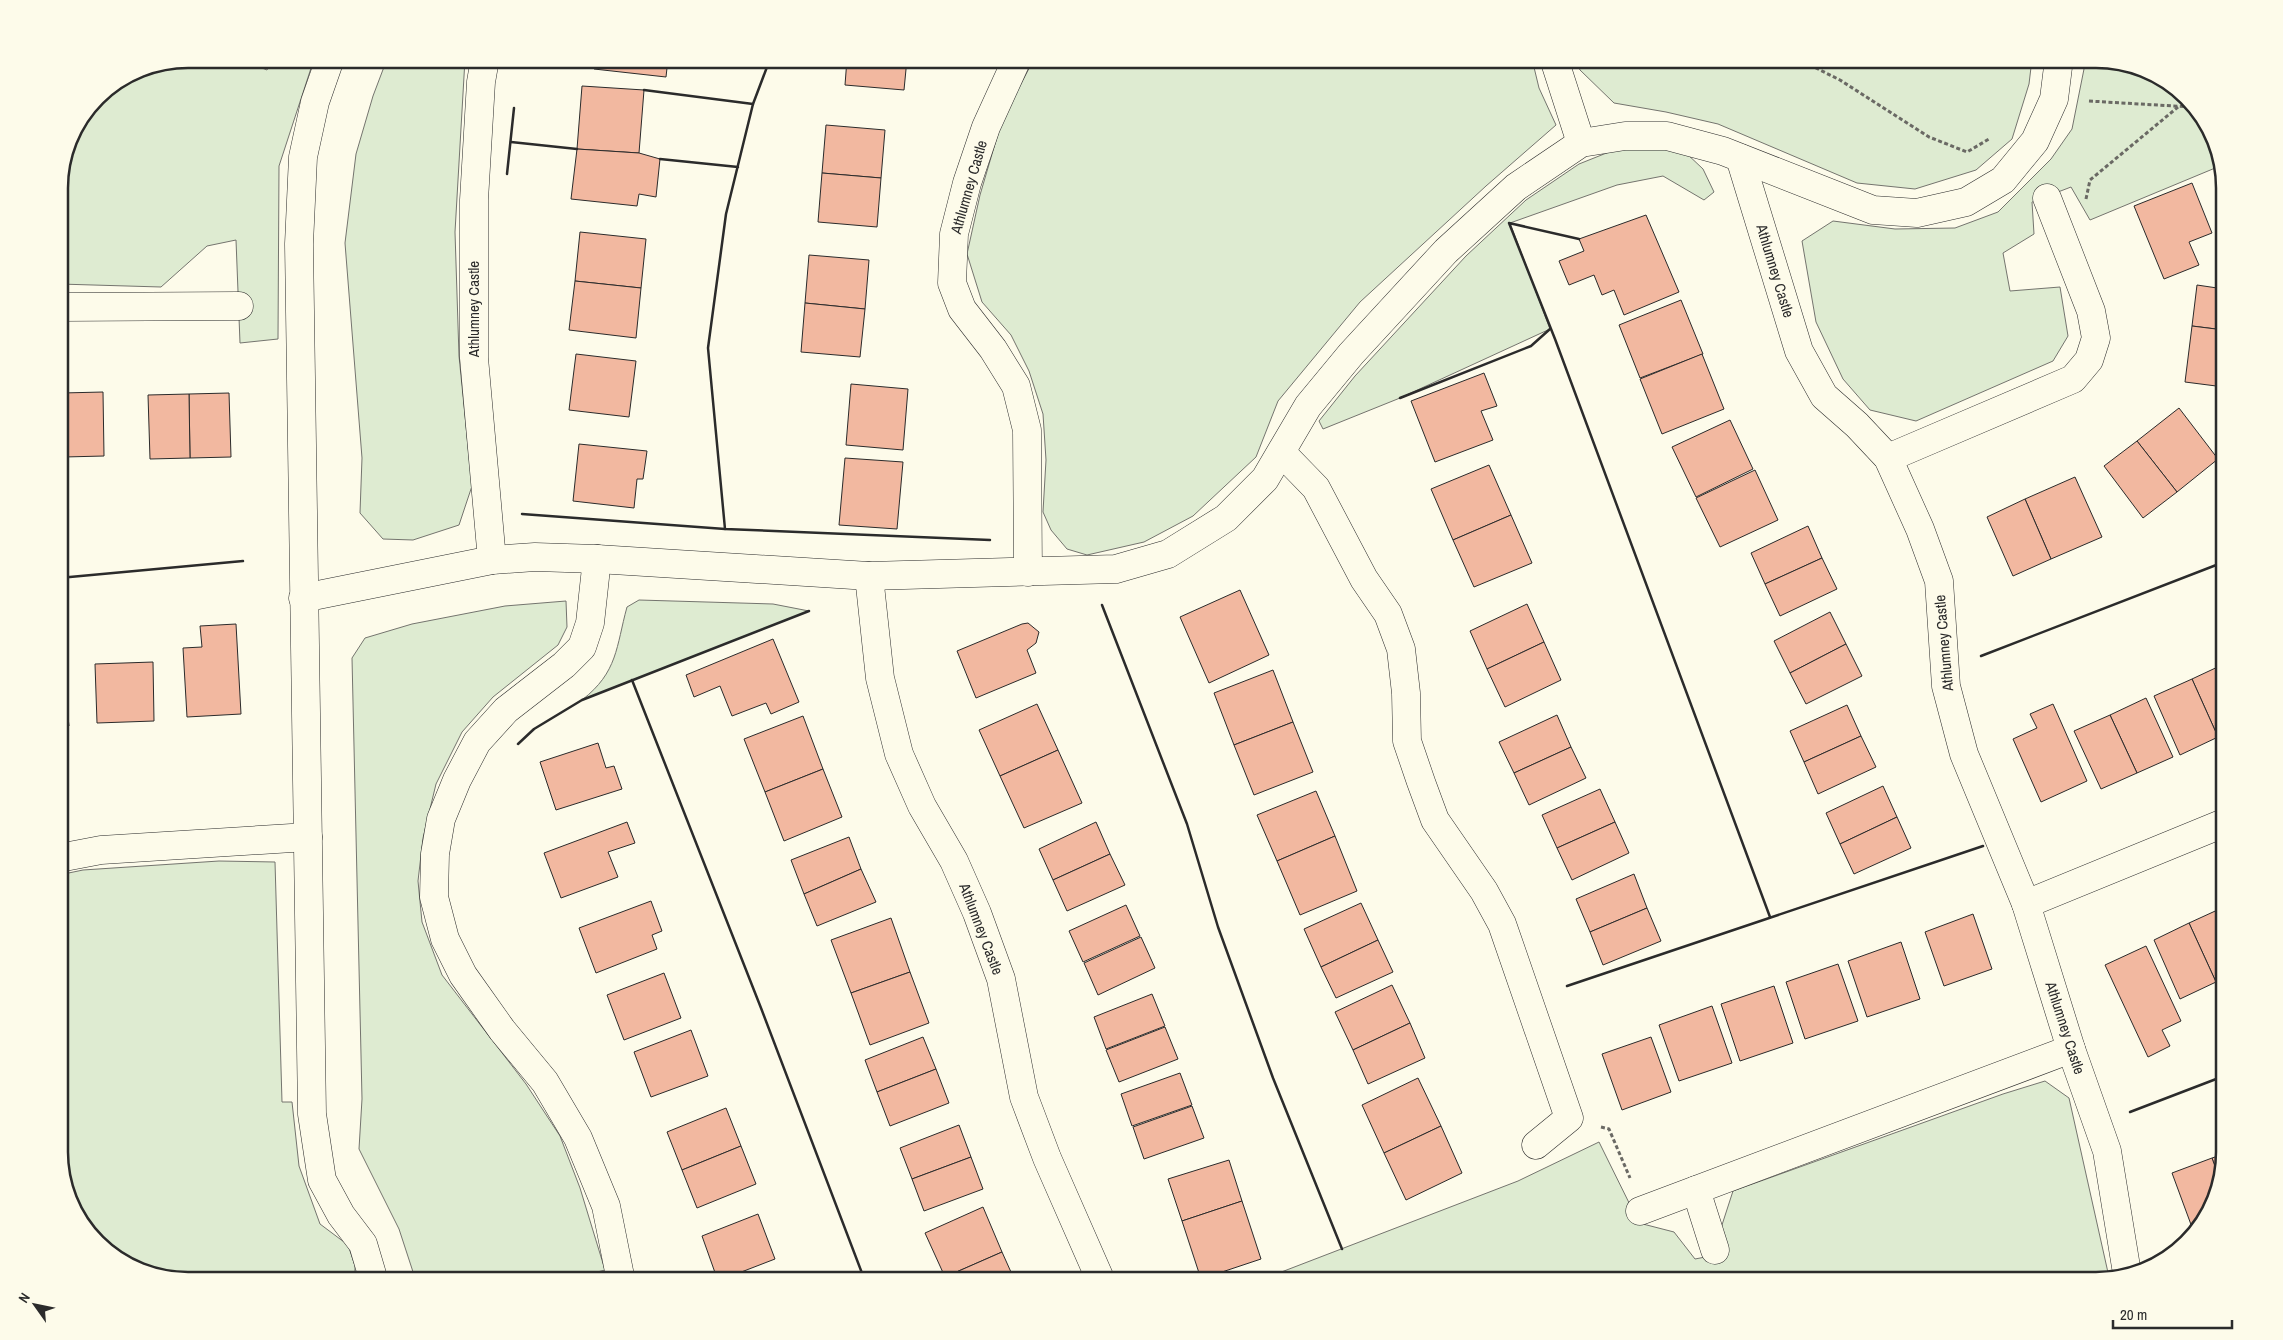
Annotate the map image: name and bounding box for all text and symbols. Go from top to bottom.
street label: Athlumney Castle [945,137,992,237]
street label: Athlumney Castle [1751,221,1800,320]
street label: Athlumney Castle [463,261,484,358]
street label: Athlumney Castle [1929,594,1958,693]
street label: Athlumney Castle [954,879,1009,978]
street label: Athlumney Castle [2040,978,2090,1077]
north arrow [10,1280,60,1330]
text: N [14,1290,34,1306]
scale bar [2113,1298,2232,1330]
text: 20 m [2120,1304,2147,1325]

